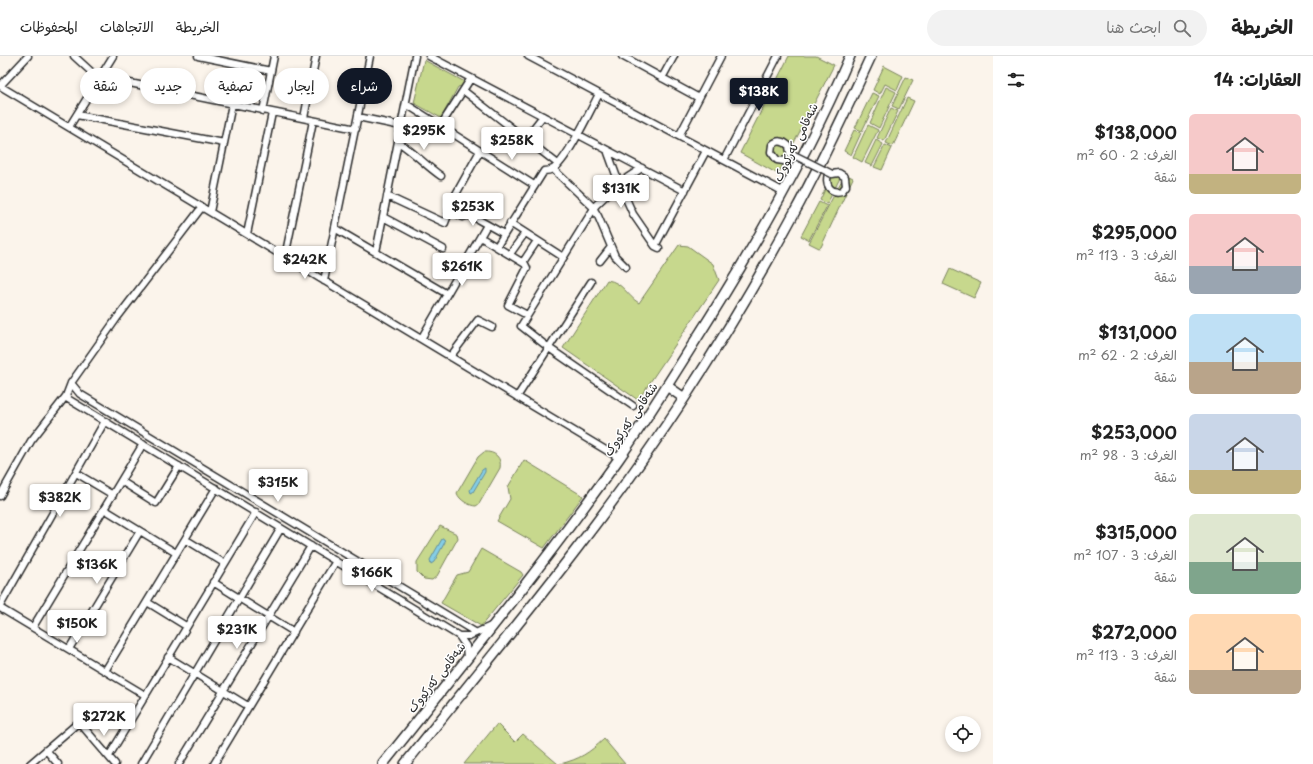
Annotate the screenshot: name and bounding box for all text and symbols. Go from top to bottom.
search box [927,10,1207,46]
text: الخريطة [1231,12,1293,40]
text: ابحث هنا [1106,15,1161,38]
text: المحفوظات [20,16,78,37]
text: الاتجاهات [100,16,154,37]
text: الخريطة [176,16,219,37]
icon: search [1171,17,1193,39]
text: العقارات: 14 [1214,66,1301,92]
chip: شقة [80,68,132,104]
chip: جديد [140,68,196,104]
chip: تصفية [204,68,266,104]
chip: إيجار [274,68,329,104]
chip: شراء [337,68,392,104]
icon: filters [1005,69,1027,91]
pin: $138K [731,78,787,112]
text: $138K [739,81,779,100]
street label: شەقامی کەرکووک [768,100,822,184]
pin: $295K [396,117,452,151]
text: $138,000 [1095,119,1177,145]
text: $295K [403,120,445,139]
pin: $258K [484,127,540,161]
text: $258K [490,130,534,149]
icon: home [1221,130,1269,178]
text: الغرف: 2 · 60 m² [1076,145,1177,164]
text: شقة [1154,167,1177,186]
pin: $131K [593,175,649,209]
text: $131K [602,178,640,197]
pin: $253K [445,193,501,227]
text: $253K [452,196,494,215]
text: $295,000 [1092,219,1177,245]
icon: home [1221,230,1269,278]
text: الغرف: 3 · 113 m² [1076,245,1177,264]
pin: $242K [277,246,333,280]
text: $242K [283,249,327,268]
pin: $261K [434,253,490,287]
text: $261K [441,256,483,275]
text: شقة [1154,267,1177,286]
text: $131,000 [1098,319,1177,345]
icon: home [1221,330,1269,378]
text: الغرف: 2 · 62 m² [1078,345,1177,364]
text: شقة [1154,367,1177,386]
street label: شەقامی کەرکووک [599,378,661,460]
text: $253,000 [1091,419,1177,445]
icon: home [1221,430,1269,478]
text: الغرف: 3 · 98 m² [1080,445,1177,464]
text: شقة [1154,467,1177,486]
pin: $315K [250,469,306,503]
text: $315K [258,472,298,491]
pin: $382K [32,484,88,518]
text: $382K [38,487,82,506]
text: $315,000 [1095,519,1177,545]
icon: home [1221,530,1269,578]
text: الغرف: 3 · 107 m² [1073,545,1177,564]
pin: $136K [69,551,125,585]
text: $136K [76,554,118,573]
pin: $166K [344,559,400,593]
text: $166K [351,562,393,581]
text: شقة [1154,567,1177,586]
pin: $150K [49,610,105,644]
text: $150K [56,613,98,632]
pin: $231K [209,616,265,650]
text: $231K [217,619,257,638]
text: $272,000 [1092,619,1177,645]
icon: home [1221,630,1269,678]
street label: شەقامی کەرکووک [403,638,469,716]
text: الغرف: 3 · 113 m² [1076,645,1177,664]
text: شقة [1154,667,1177,686]
pin: $272K [76,703,132,737]
text: $272K [82,706,126,725]
map controls [945,716,981,752]
button: locate [945,716,981,752]

